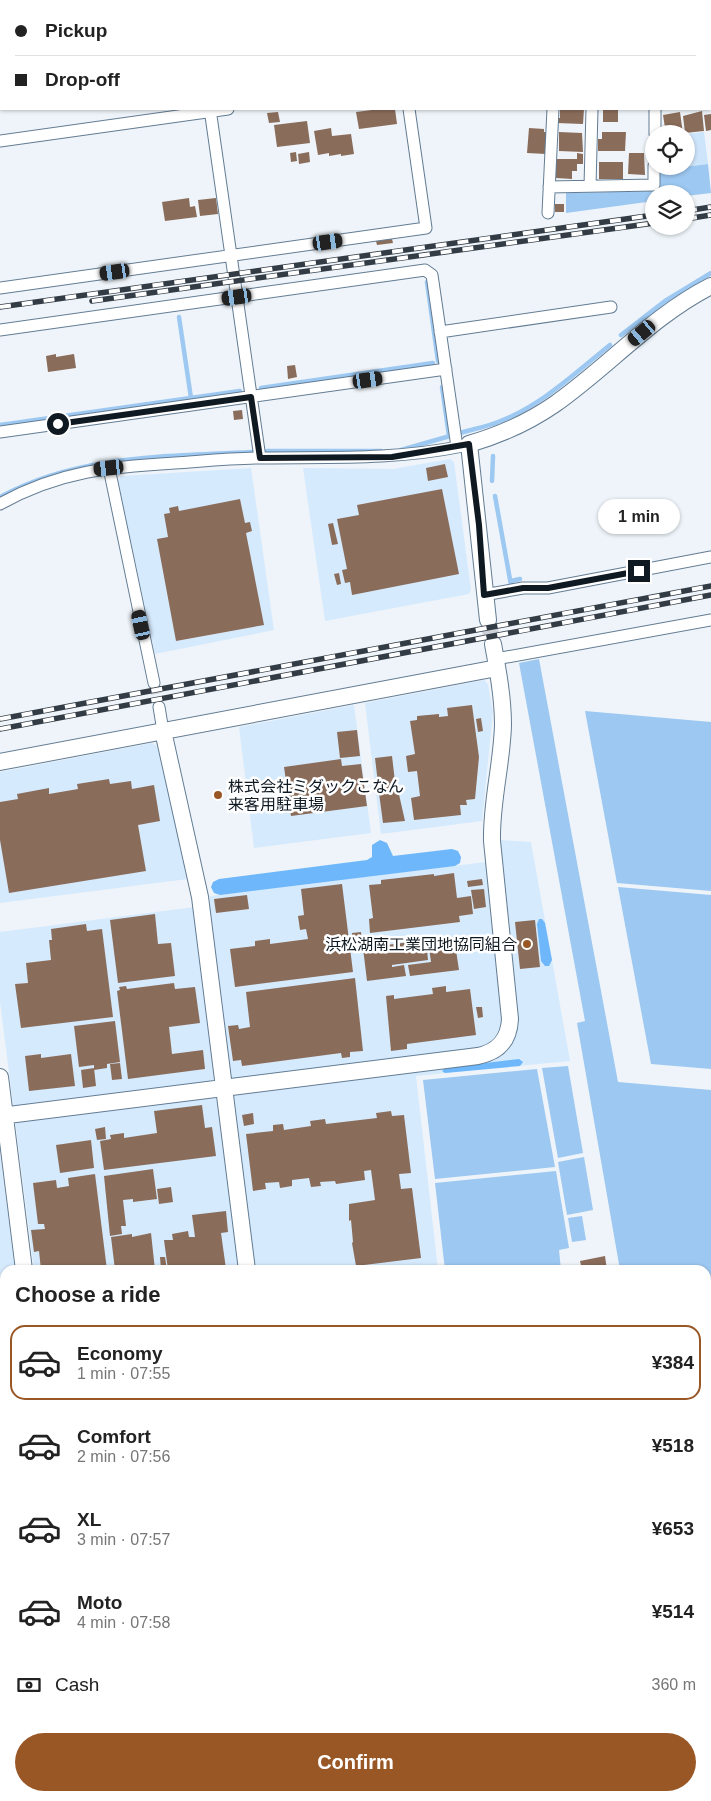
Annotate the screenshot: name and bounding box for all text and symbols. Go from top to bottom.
text: Pickup [45,20,107,41]
text: Drop-off [45,69,120,90]
map controls [645,125,695,235]
button: locate [645,125,695,175]
button: layers [645,185,695,235]
car [312,232,343,252]
car [99,262,130,282]
car [221,287,252,307]
car [625,318,658,348]
car [352,370,383,390]
route start [47,413,69,435]
car [93,459,124,477]
callout: 1 min [598,498,680,534]
text: 1 min [618,508,660,525]
route end [628,560,650,582]
car [130,609,151,641]
place label: 株式会社ミダックこなん 来客用駐車場 [228,778,404,813]
marker: 株式会社ミダックこなん 来客用駐車場 [212,789,224,801]
place label: 浜松湖南工業団地協同組合 [325,936,517,953]
marker: 浜松湖南工業団地協同組合 [521,938,533,950]
text: Choose a ride [15,1282,160,1307]
icon: car [17,1340,62,1385]
text: Economy [77,1343,163,1364]
text: ¥384 [652,1352,694,1373]
text: 1 min · 07:55 [77,1365,170,1382]
icon: car [17,1423,62,1468]
text: Comfort [77,1426,151,1447]
text: ¥518 [652,1435,694,1456]
text: 2 min · 07:56 [77,1448,170,1465]
icon: car [17,1506,62,1551]
text: XL [77,1509,101,1530]
text: ¥653 [652,1518,694,1539]
text: 3 min · 07:57 [77,1531,170,1548]
icon: car [17,1589,62,1634]
text: Moto [77,1592,122,1613]
text: ¥514 [652,1601,694,1622]
text: 4 min · 07:58 [77,1614,170,1631]
icon: cash [15,1671,43,1699]
text: Cash [55,1674,99,1695]
text: 360 m [652,1676,696,1693]
button: Confirm [15,1733,696,1791]

